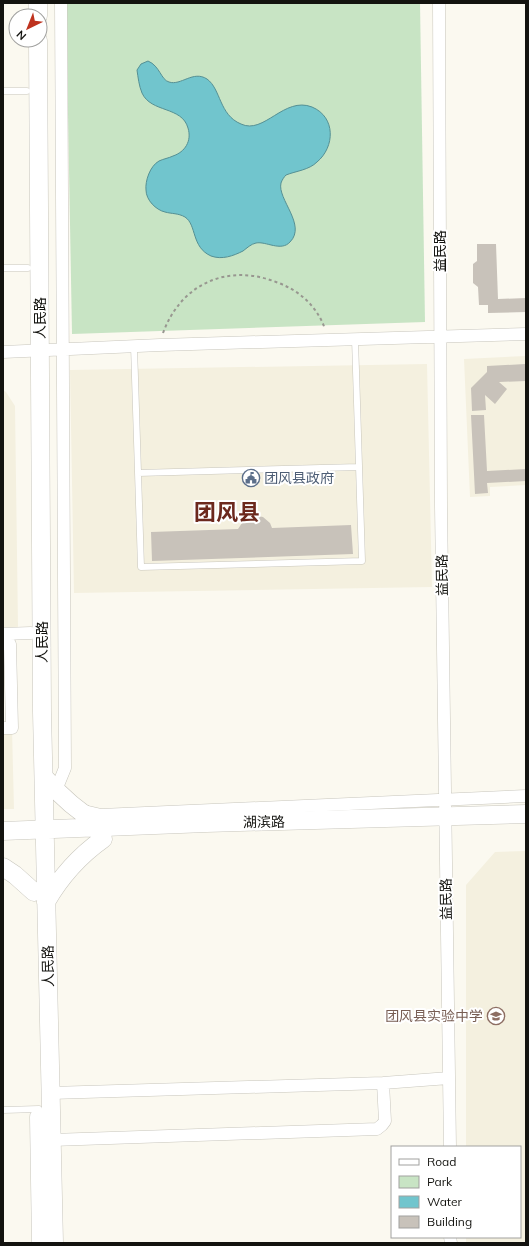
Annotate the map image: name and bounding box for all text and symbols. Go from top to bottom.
north arrow [8,8,48,48]
text: N [13,27,29,43]
street label: 益民路 [431,230,449,272]
street label: 人民路 [31,297,49,339]
public building icon: 团风县政府 [241,468,261,488]
place label: 团风县政府 [264,469,334,487]
district label: 团风县 [194,498,260,526]
street label: 益民路 [433,554,451,596]
street label: 人民路 [33,621,51,663]
street label: 湖滨路 [243,813,285,831]
street label: 益民路 [437,878,455,920]
street label: 人民路 [39,945,57,987]
school or university icon: 团风县实验中学 [486,1006,506,1026]
place label: 团风县实验中学 [385,1007,483,1025]
legend [391,1146,521,1238]
text: Road [427,1154,456,1169]
text: Park [427,1174,453,1189]
text: Water [427,1194,463,1209]
text: Building [427,1214,472,1229]

